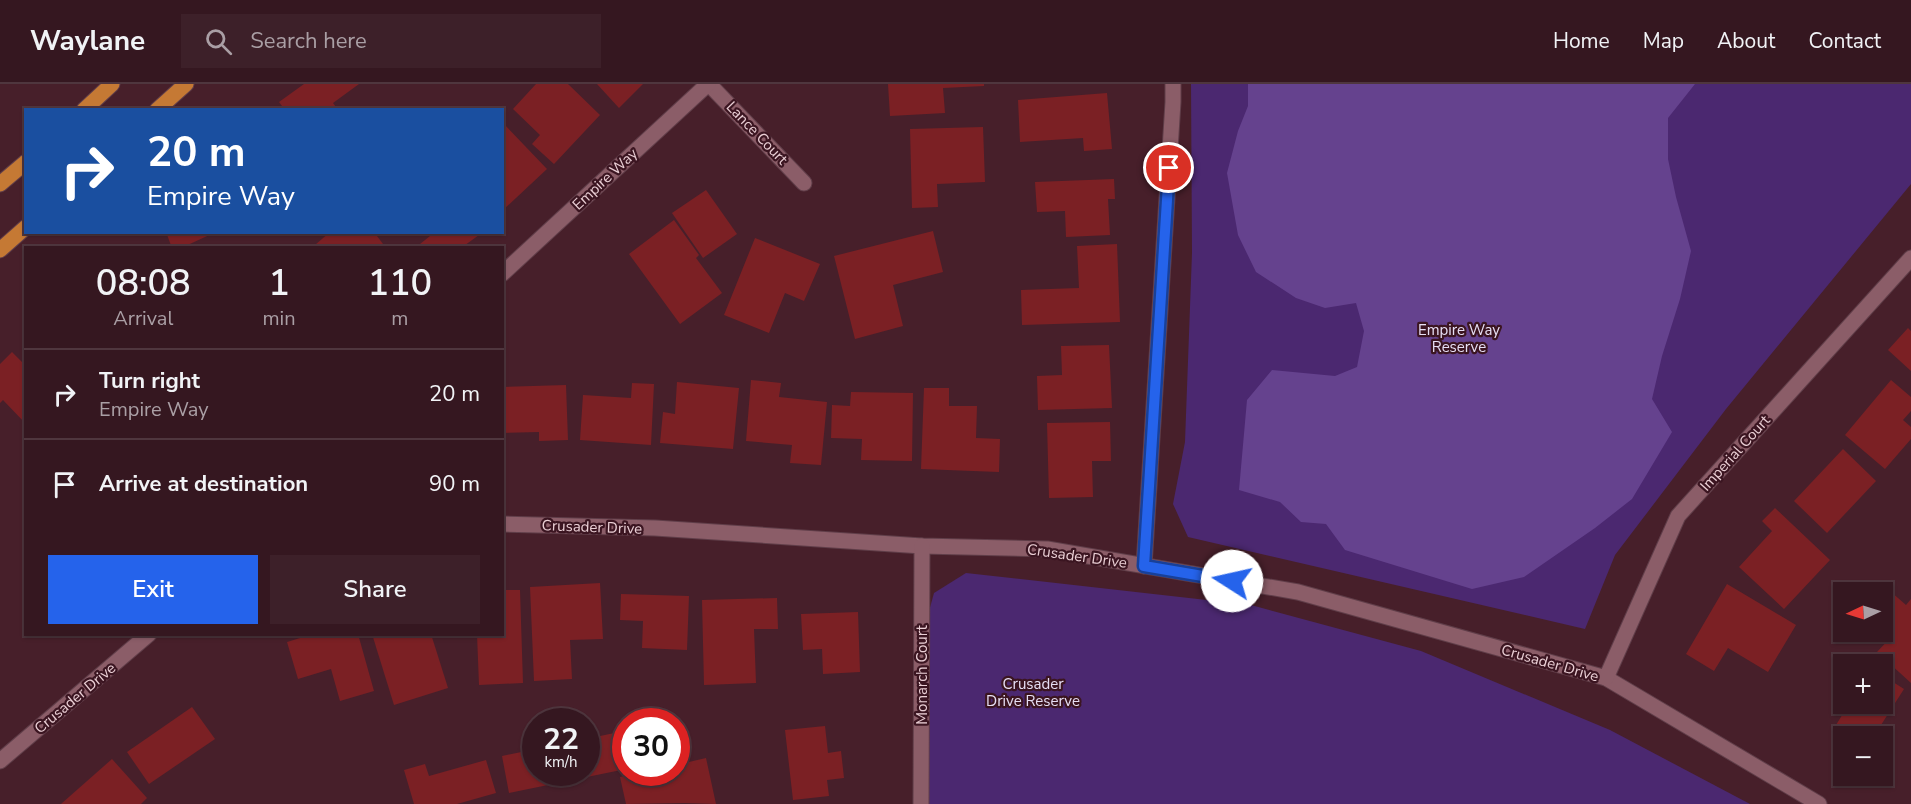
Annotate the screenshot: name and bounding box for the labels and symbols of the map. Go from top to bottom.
street label: Lance Court [722,97,793,169]
pin [1143,142,1194,193]
street label: Empire Way [568,143,642,214]
park label: Empire Way Reserve [1418,320,1500,357]
street label: Imperial Court [1696,410,1775,495]
street label: Crusader Drive [541,515,643,539]
street label: Crusader Drive [1026,539,1128,573]
position arrow [1200,549,1264,613]
north arrow [1833,582,1893,642]
street label: Monarch Court [912,624,932,725]
street label: Crusader Drive [1499,640,1601,686]
street label: Crusader Drive [30,658,120,738]
park label: Crusader Drive Reserve [986,674,1080,711]
speed limit sign: 30 [612,708,690,786]

